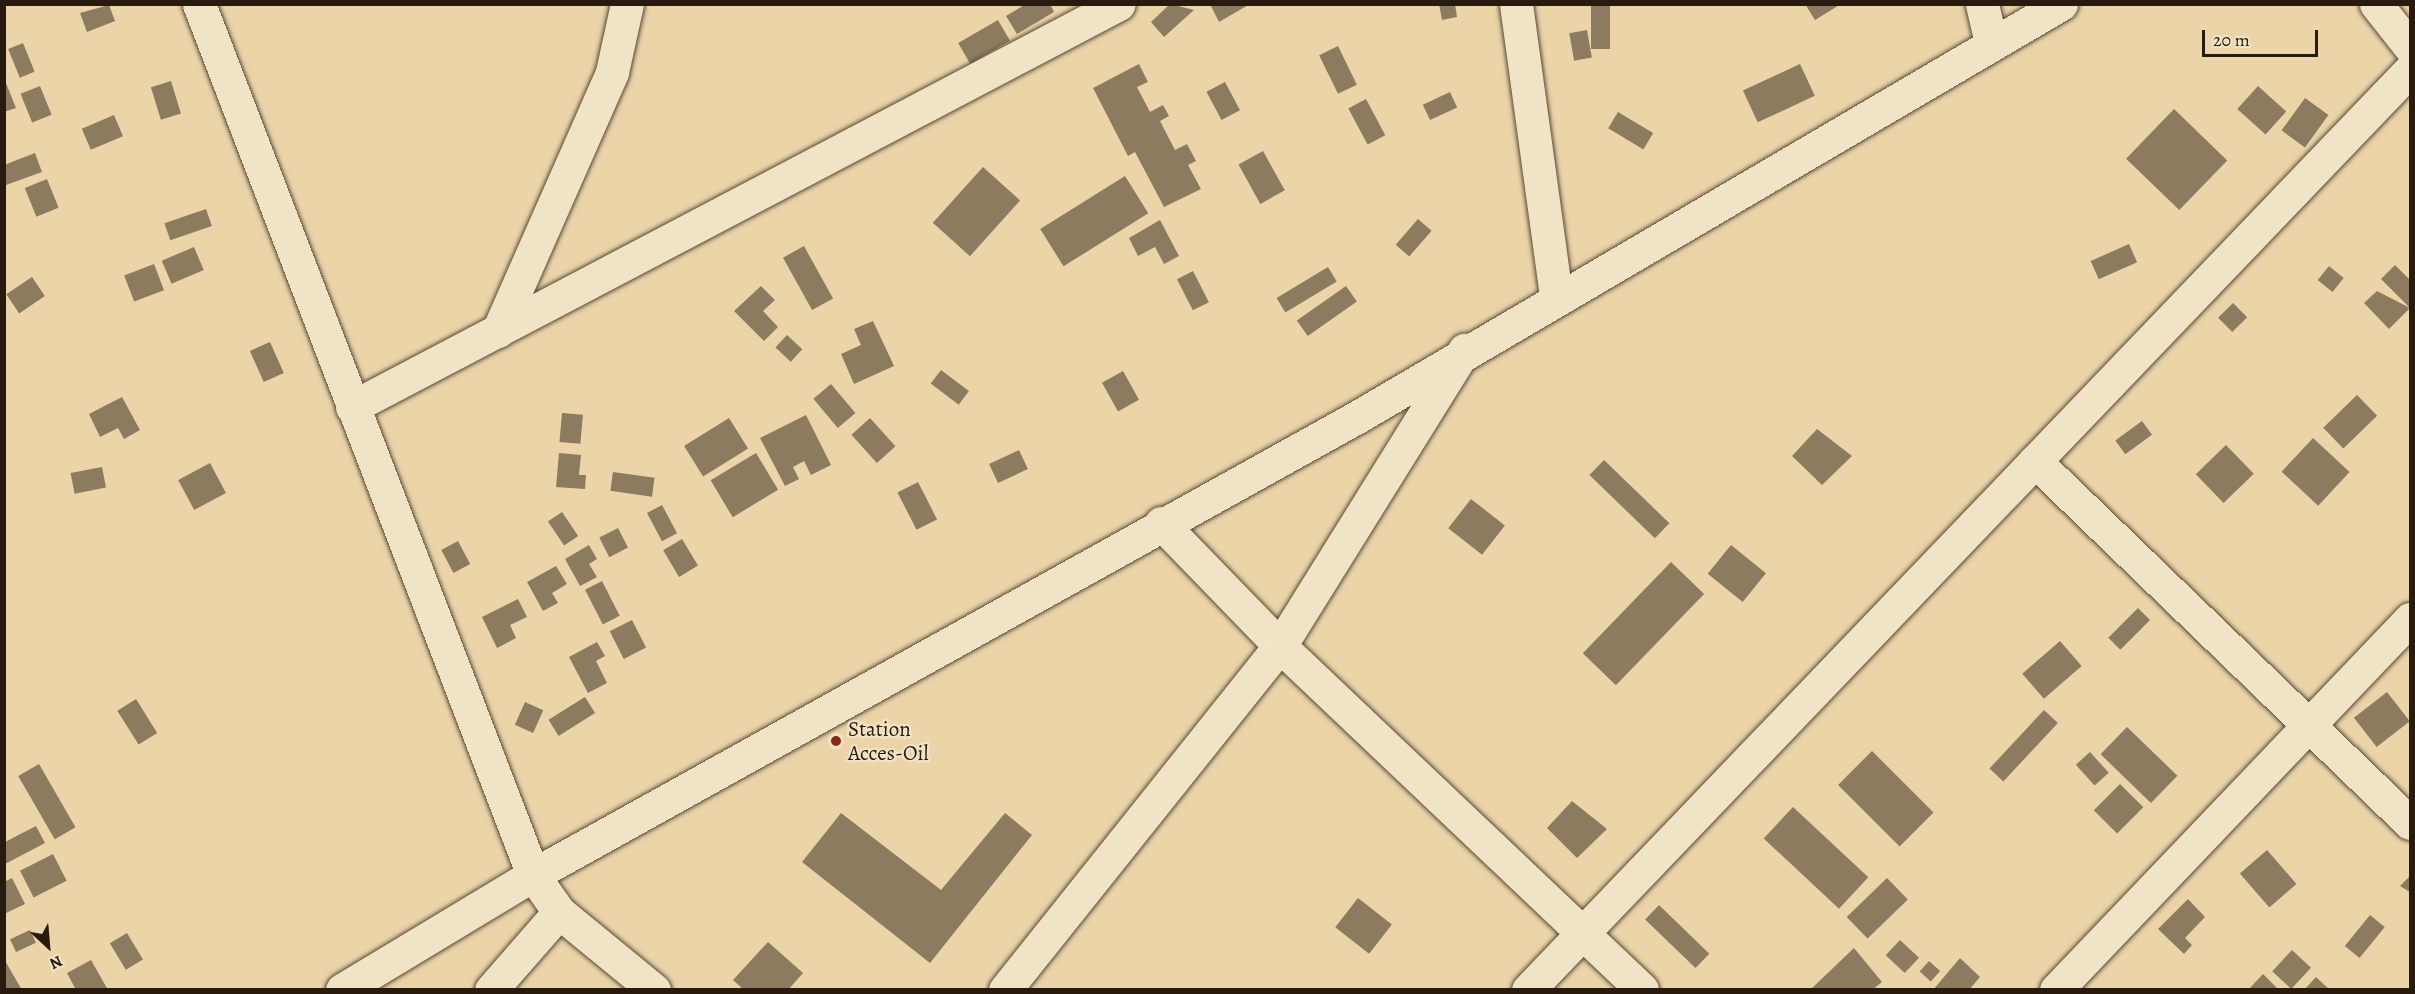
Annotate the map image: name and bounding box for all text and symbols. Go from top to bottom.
scale bar [2205,18,2320,56]
text: 20 m [2213,28,2250,52]
place label: Station Acces-Oil [848,716,929,766]
marker: Station Acces-Oil [829,734,843,748]
north arrow [18,916,78,976]
text: N [46,950,66,975]

